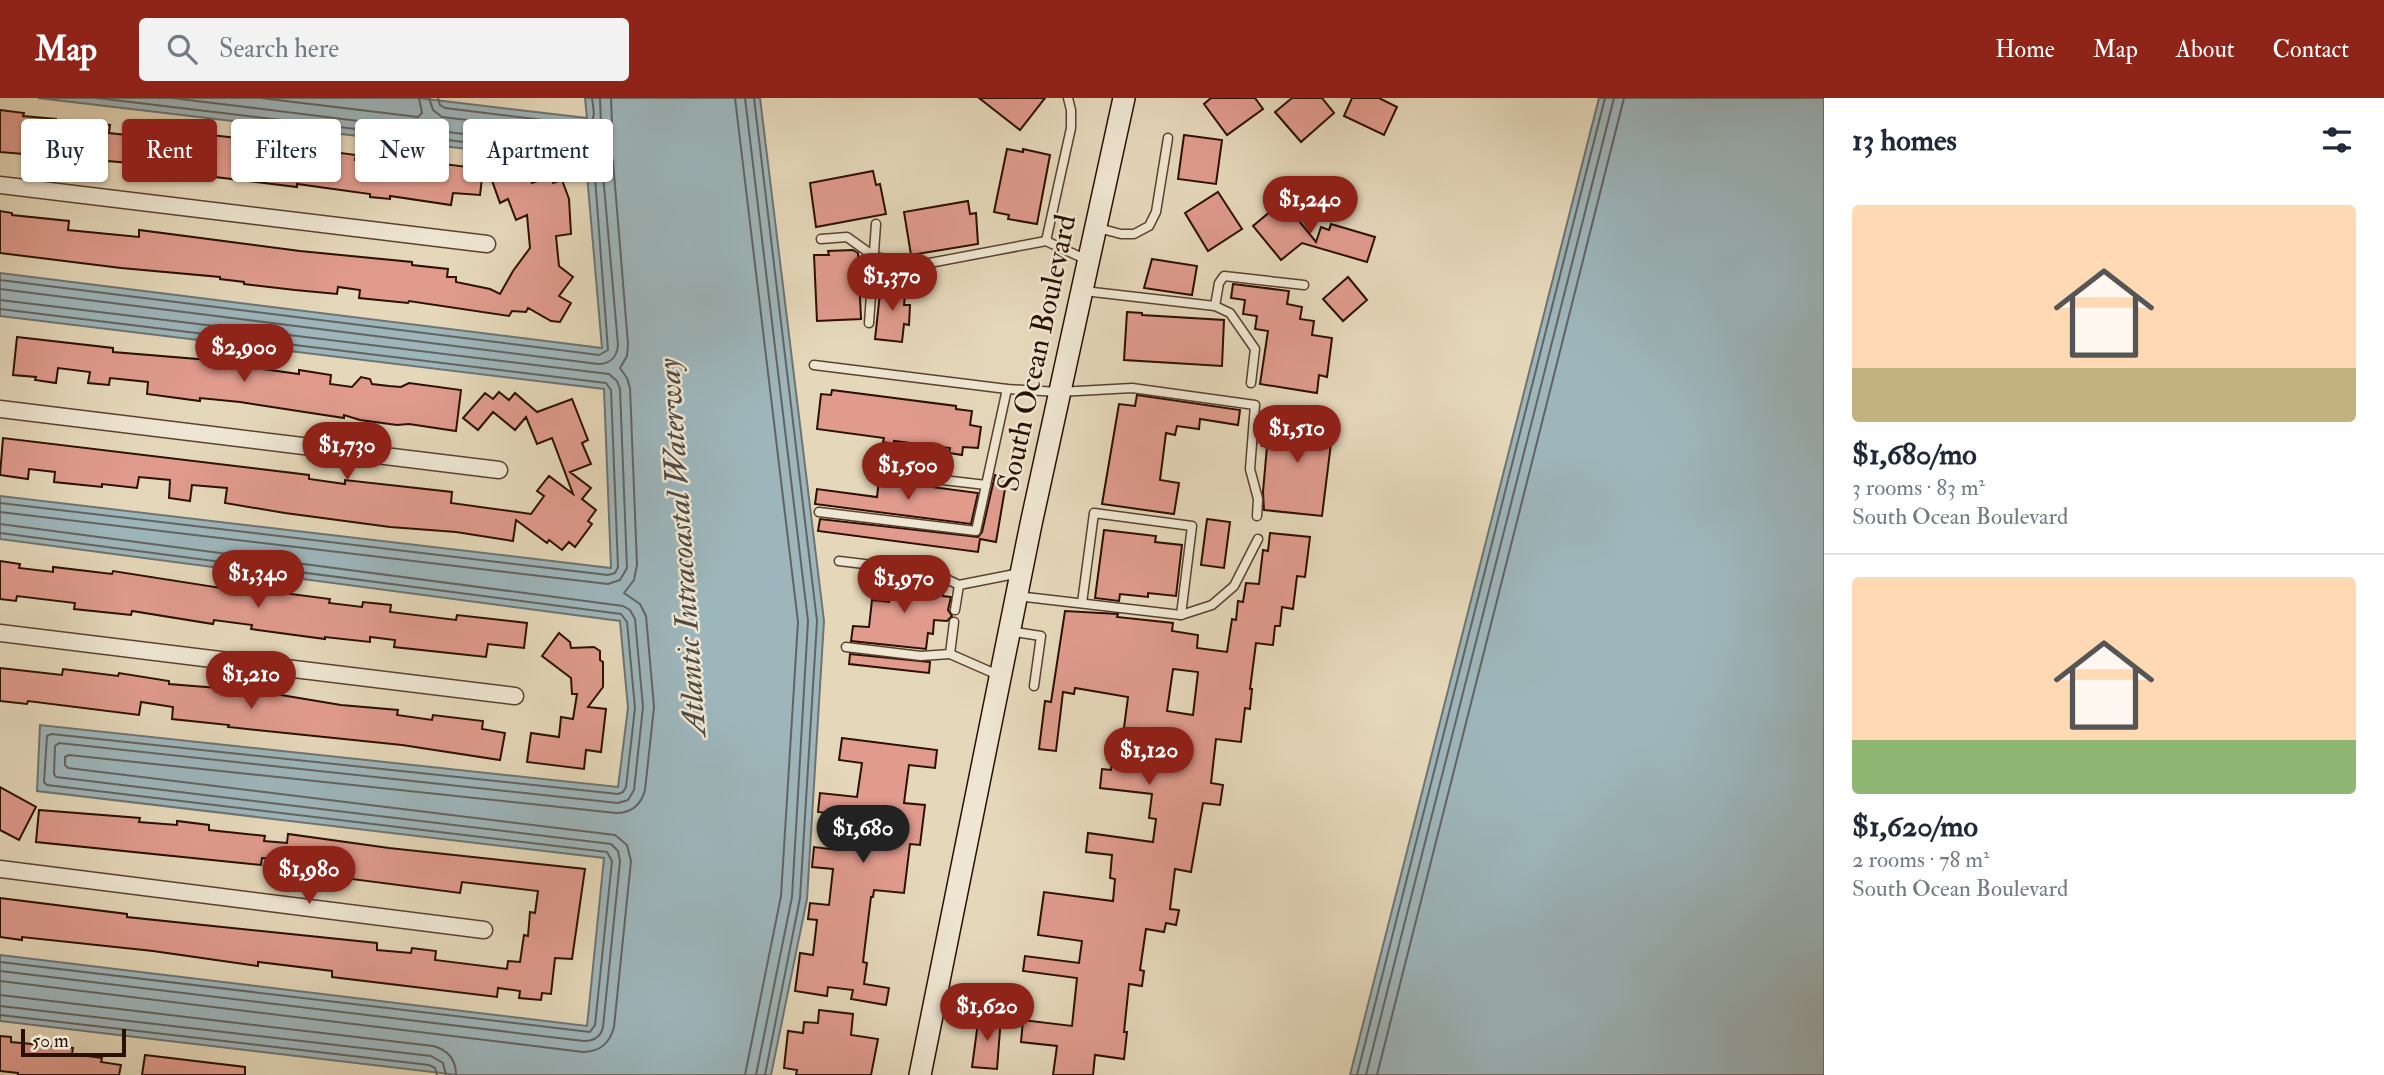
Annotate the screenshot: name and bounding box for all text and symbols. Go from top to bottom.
search box [139,18,629,81]
text: Map [35,29,97,70]
icon: search [163,30,201,68]
text: Search here [219,33,339,65]
text: Home [1995,34,2055,65]
text: Map [2093,34,2138,65]
text: About [2176,34,2235,65]
text: Contact [2273,34,2349,65]
chip: Buy [21,119,108,182]
chip: Rent [122,119,217,182]
chip: Filters [231,119,341,182]
chip: New [355,119,449,182]
chip: Apartment [463,119,613,182]
icon: filters [2318,121,2356,159]
text: 13 homes [1852,122,1957,159]
pin: $1,240 [1253,176,1367,236]
text: $1,240 [1279,184,1341,213]
street label: South Ocean Boulevard [990,211,1084,495]
icon: home [2041,250,2167,376]
pin: $1,370 [835,254,949,313]
text: $1,370 [863,261,921,290]
pin: $2,900 [187,324,301,384]
text: $2,900 [211,332,277,361]
water label: Atlantic Intracoastal Waterway [649,357,715,740]
pin: $1,510 [1240,406,1354,465]
text: $1,510 [1269,413,1325,442]
pin: $1,730 [290,422,404,482]
text: $1,730 [319,430,376,459]
text: $1,680/mo [1852,436,1977,473]
pin: $1,500 [851,442,965,502]
text: $1,500 [878,450,938,479]
text: 3 rooms · 83 m² [1852,473,1985,502]
text: South Ocean Boulevard [1852,502,2068,531]
pin: $1,340 [201,550,315,610]
pin: $1,970 [847,556,961,615]
text: $1,340 [228,558,288,587]
text: $1,970 [874,563,934,592]
icon: home [2041,622,2167,748]
pin: $1,210 [194,652,308,711]
text: $1,210 [222,659,280,688]
pin: $1,120 [1092,728,1206,787]
text: $1,120 [1120,735,1178,764]
pin: $1,680 [806,806,920,865]
text: $1,620/mo [1852,808,1978,845]
text: $1,680 [833,813,893,842]
text: 2 rooms · 78 m² [1852,845,1990,874]
pin: $1,980 [252,846,366,906]
text: $1,980 [278,854,340,883]
text: South Ocean Boulevard [1852,874,2068,903]
pin: $1,620 [930,984,1044,1043]
text: $1,620 [956,991,1018,1020]
scale bar [21,1026,126,1058]
text: 50 m [32,1029,69,1053]

